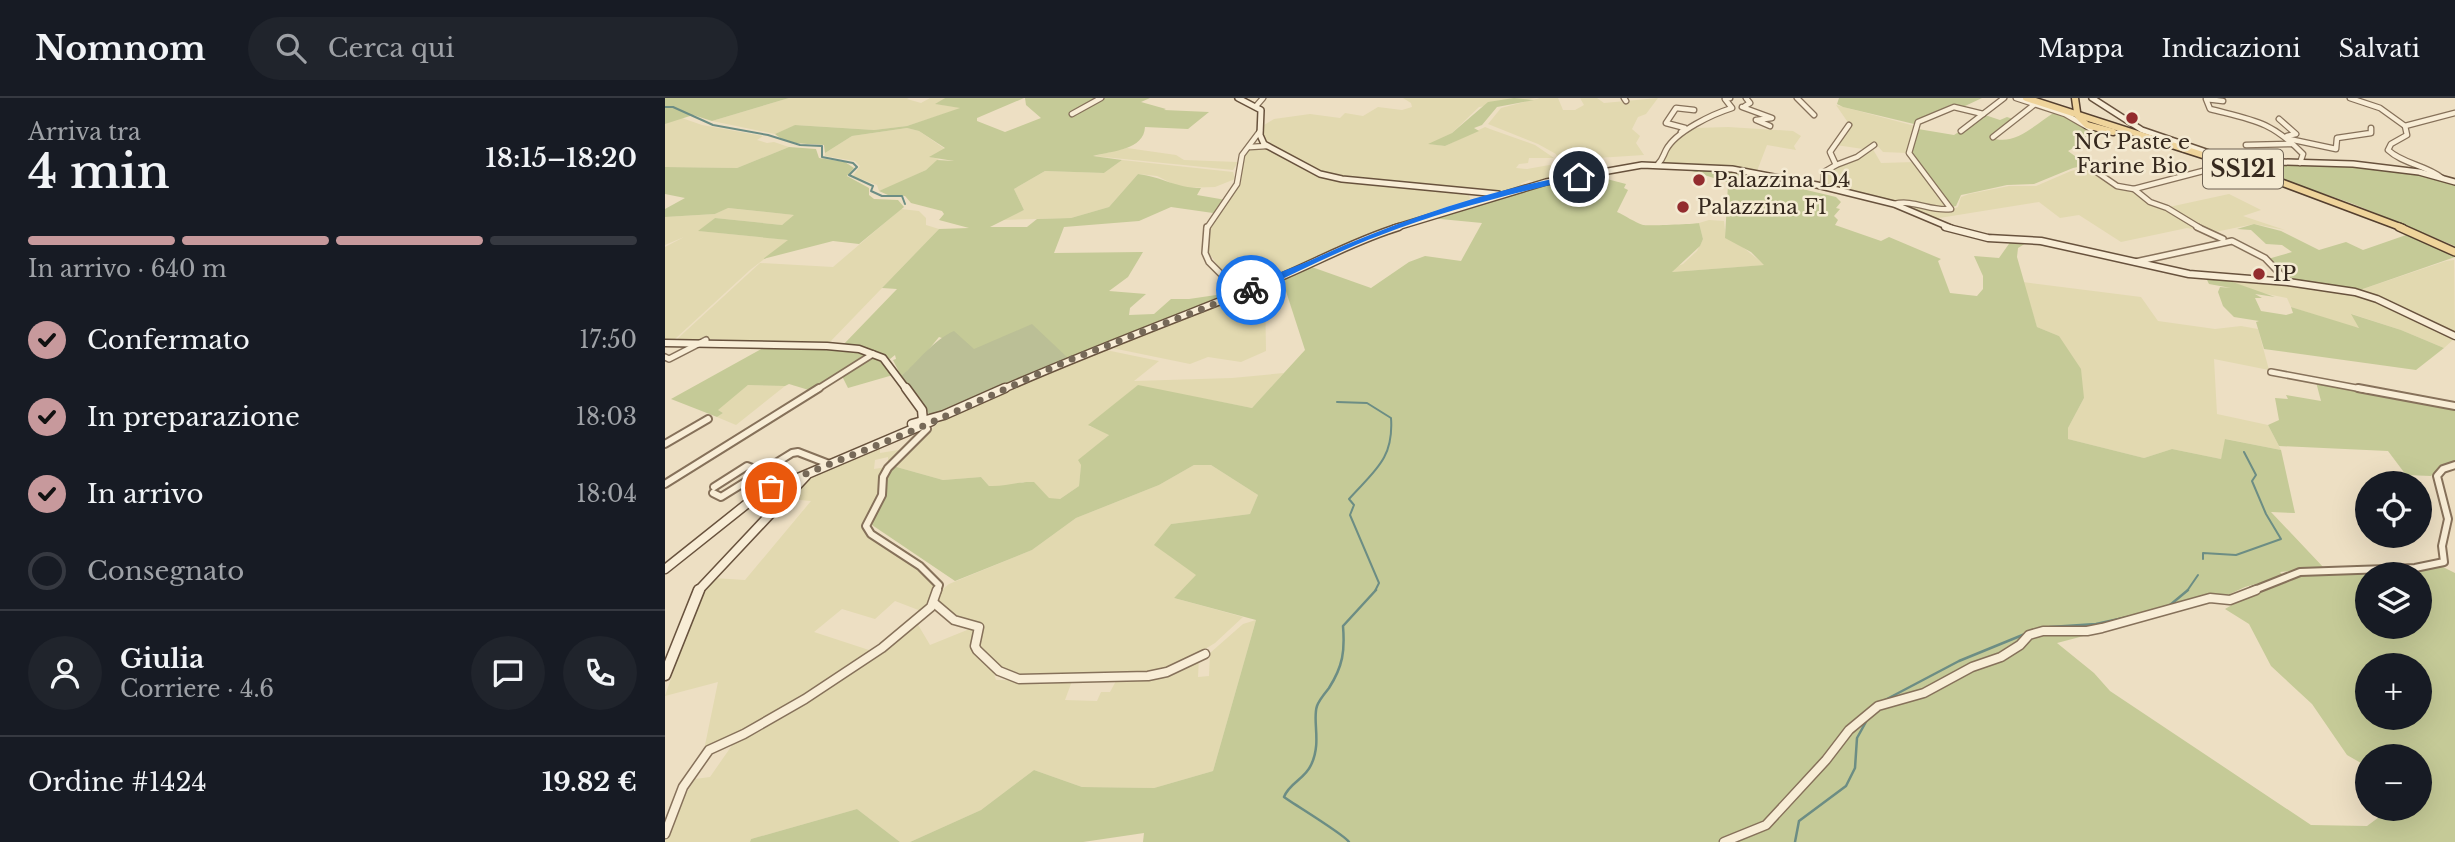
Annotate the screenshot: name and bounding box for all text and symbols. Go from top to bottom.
search box [248,17,738,80]
text: Nomnom [35,28,206,69]
icon: search [272,29,310,67]
text: Cerca qui [328,32,454,64]
text: Mappa [2038,34,2124,63]
text: Indicazioni [2162,34,2301,63]
text: Salvati [2339,34,2420,63]
marker: NG Paste e Farine Bio [2124,110,2140,126]
text: Arriva tra [28,118,141,146]
place label: NG Paste e Farine Bio [2074,129,2190,179]
text: 18:15–18:20 [485,142,637,174]
text: 4 min [28,143,170,200]
pin [1549,147,1609,207]
road number: SS121 [2203,150,2283,188]
icon: home [1560,158,1598,196]
place label: Palazzina D4 [1713,167,1851,193]
marker: Palazzina D4 [1691,172,1707,188]
place label: Palazzina F1 [1697,194,1827,220]
marker: Palazzina F1 [1675,199,1691,215]
text: In arrivo · 640 m [28,255,227,283]
courier [1216,255,1286,325]
place label: IP [2273,261,2296,287]
marker: IP [2251,266,2267,282]
icon: bike [1232,271,1270,309]
icon: check [28,321,66,359]
text: Confermato [87,324,250,356]
text: 17:50 [579,326,637,354]
icon: check [28,398,66,436]
text: In preparazione [87,401,300,433]
text: 18:03 [576,403,637,431]
pin [741,458,801,518]
icon: bag [752,469,790,507]
map controls [2355,471,2432,821]
button: locate [2355,471,2432,548]
icon: check [28,475,66,513]
text: In arrivo [87,478,203,510]
text: 18:04 [576,480,637,508]
text: Consegnato [87,555,244,587]
button: layers [2355,562,2432,639]
button: person [28,636,102,710]
button: chat [471,636,545,710]
button: phone [563,636,637,710]
text: Giulia [120,643,204,675]
button: + [2355,653,2432,730]
text: Corriere · 4.6 [120,675,274,703]
button: − [2355,744,2432,821]
text: Ordine #1424 [28,766,207,798]
text: 19.82 € [542,766,637,798]

